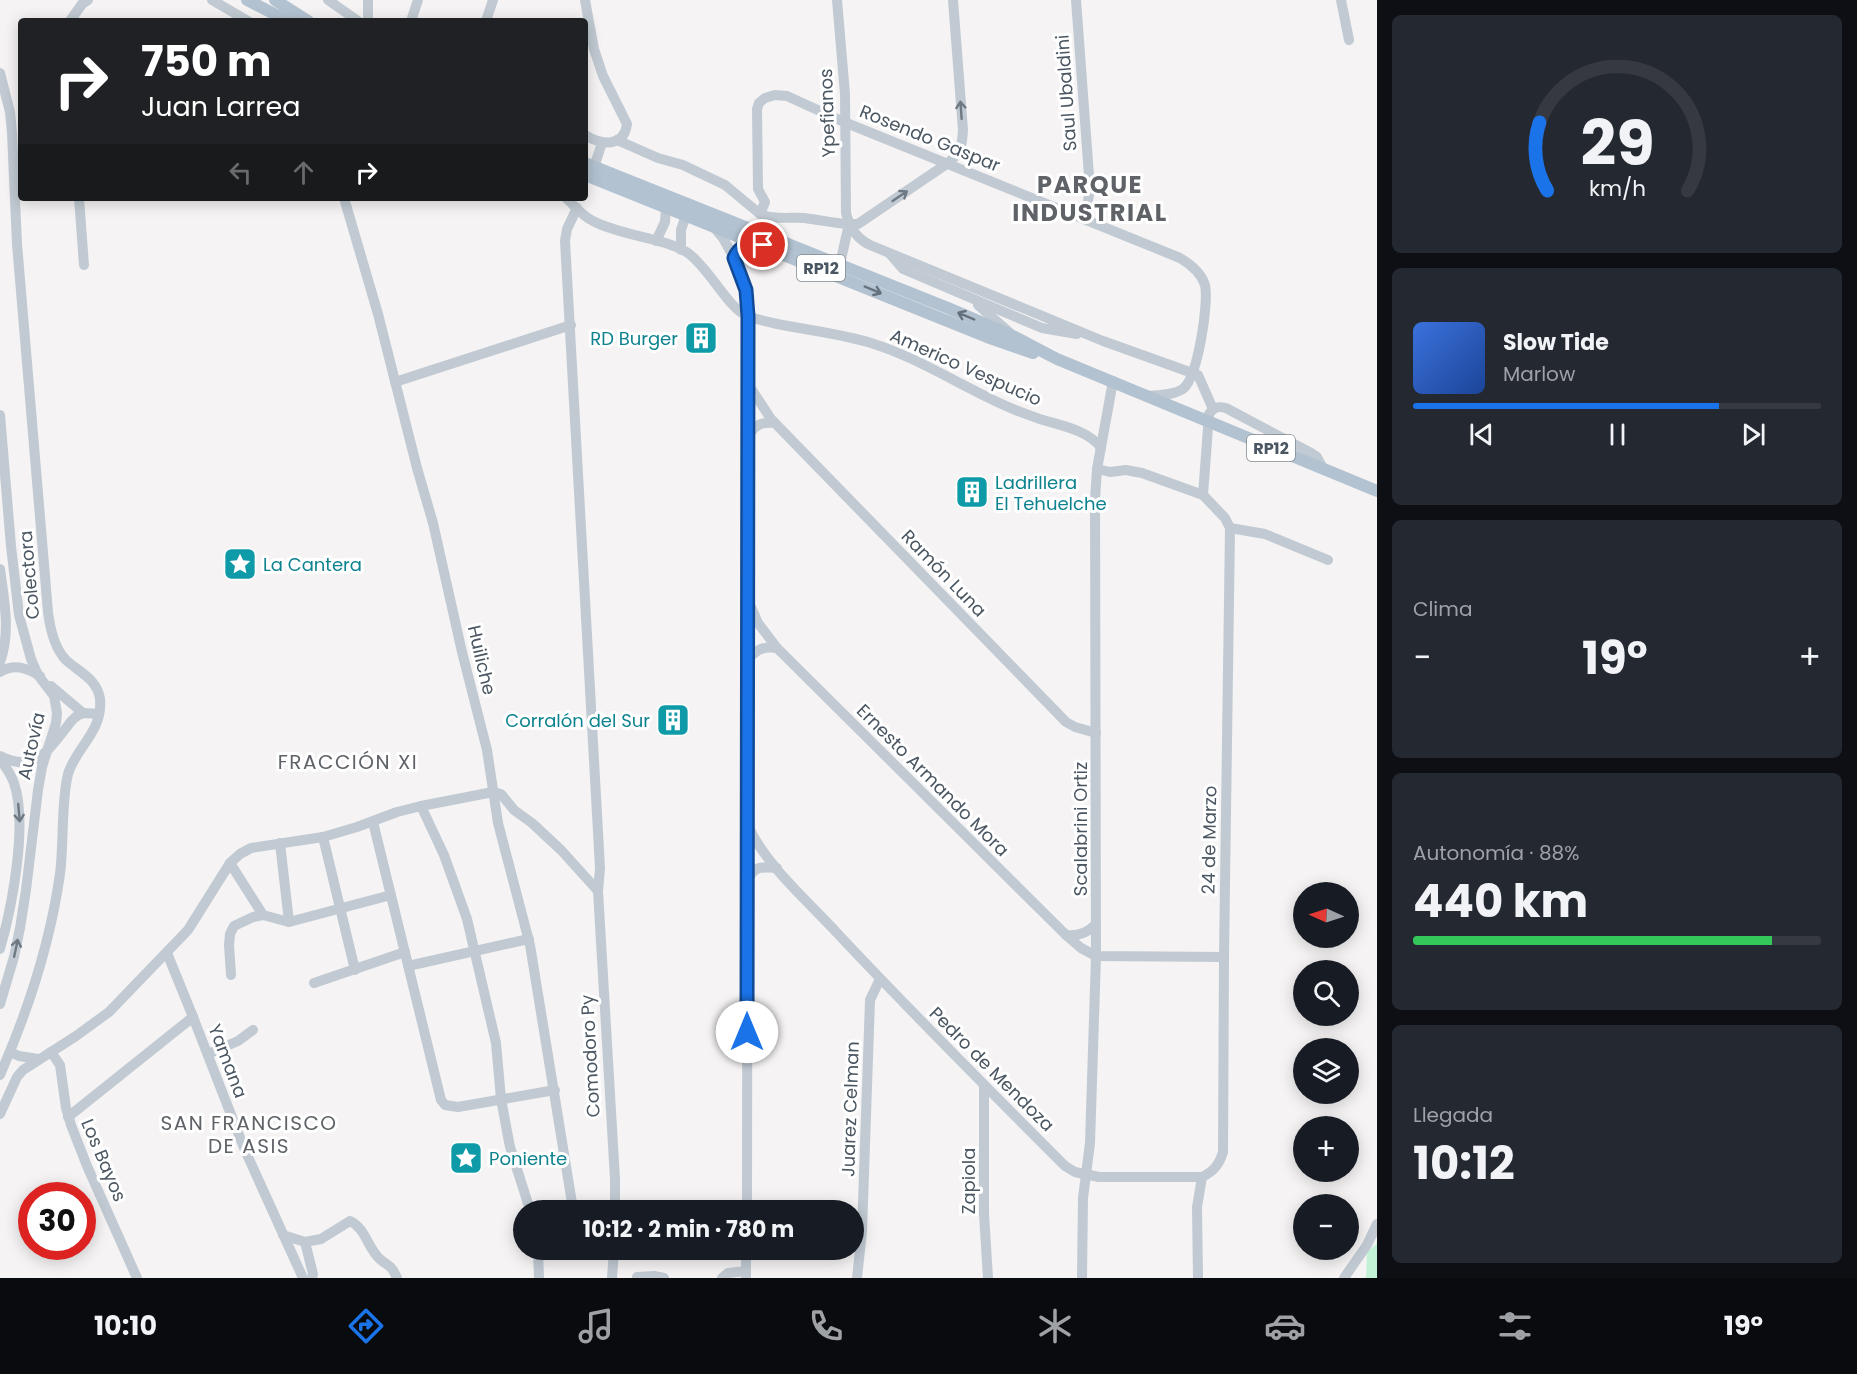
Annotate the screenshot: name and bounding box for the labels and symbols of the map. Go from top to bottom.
street label: Saul Ubaldini [1049,34,1083,152]
street label: Ypefianos [813,68,841,158]
street label: Rosendo Gaspar [856,98,1004,178]
one-way arrow [955,100,966,120]
district label: PARQUE INDUSTRIAL [1012,168,1168,229]
one-way arrow [891,190,907,202]
pin [737,219,788,270]
road number: RP12 [797,255,845,281]
one-way arrow [864,285,882,296]
one-way arrow [957,310,976,321]
building icon: RD Burger [683,320,719,356]
street label: Americo Vespucio [886,322,1046,412]
place label: RD Burger [590,326,678,351]
road number: RP12 [1247,435,1295,461]
place label: Ladrillera El Tehuelche [995,470,1107,516]
building icon: Ladrillera El Tehuelche [954,474,990,510]
street label: Ramón Luna [896,524,992,622]
street label: Colectora [13,530,45,620]
place icon: La Cantera [222,546,258,582]
place label: La Cantera [263,552,362,577]
street label: Huiliche [462,623,502,697]
street label: Ernesto Armando Mora [851,698,1015,862]
building icon: Corralón del Sur [655,702,691,738]
place label: Corralón del Sur [505,708,650,733]
street label: Autovía [11,710,51,782]
district label: FRACCIÓN XI [278,748,418,776]
street label: Scalabrini Ortiz [1068,762,1093,896]
street label: 24 de Marzo [1196,785,1222,895]
one-way arrow [14,802,25,822]
north arrow [1293,882,1359,948]
one-way arrow [10,939,22,958]
street label: Comodoro Py [574,994,606,1118]
position arrow [715,1000,779,1064]
street label: Pedro de Mendoza [924,1001,1060,1137]
street label: Yamana [203,1021,253,1101]
street label: Juarez Celman [835,1041,865,1177]
district label: SAN FRANCISCO DE ASIS [160,1109,338,1160]
street label: Los Bayos [75,1115,133,1205]
place icon: Poniente [448,1140,484,1176]
place label: Poniente [489,1146,567,1171]
street label: Zapiola [956,1148,981,1214]
speed limit sign: 30 [18,1182,96,1260]

